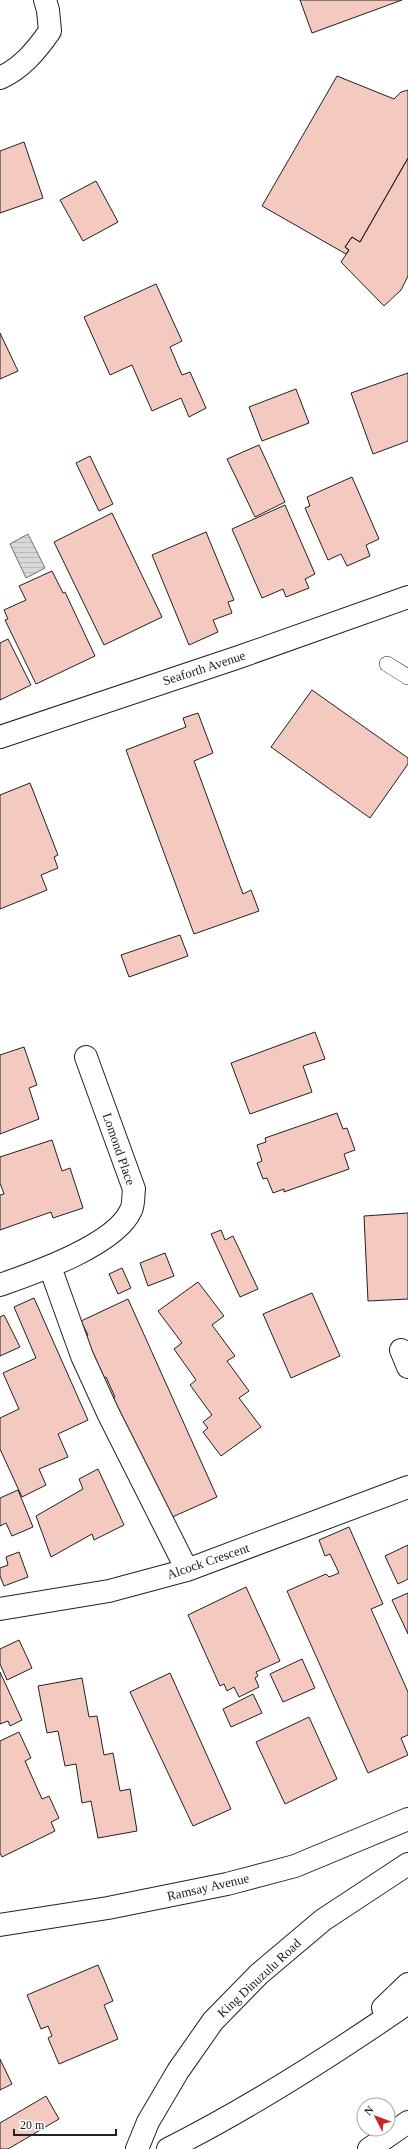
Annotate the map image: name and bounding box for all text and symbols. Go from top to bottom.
street label: Seaforth Avenue [161,648,247,688]
street label: Lomond Place [100,1111,138,1187]
street label: Alcock Crescent [165,1540,252,1582]
street label: Ramsay Avenue [165,1870,251,1904]
street label: King Dinuzulu Road [214,1935,304,2020]
north arrow [356,2097,396,2137]
text: N [361,2103,376,2117]
scale bar [14,2111,116,2137]
text: 20 m [20,2118,45,2132]

